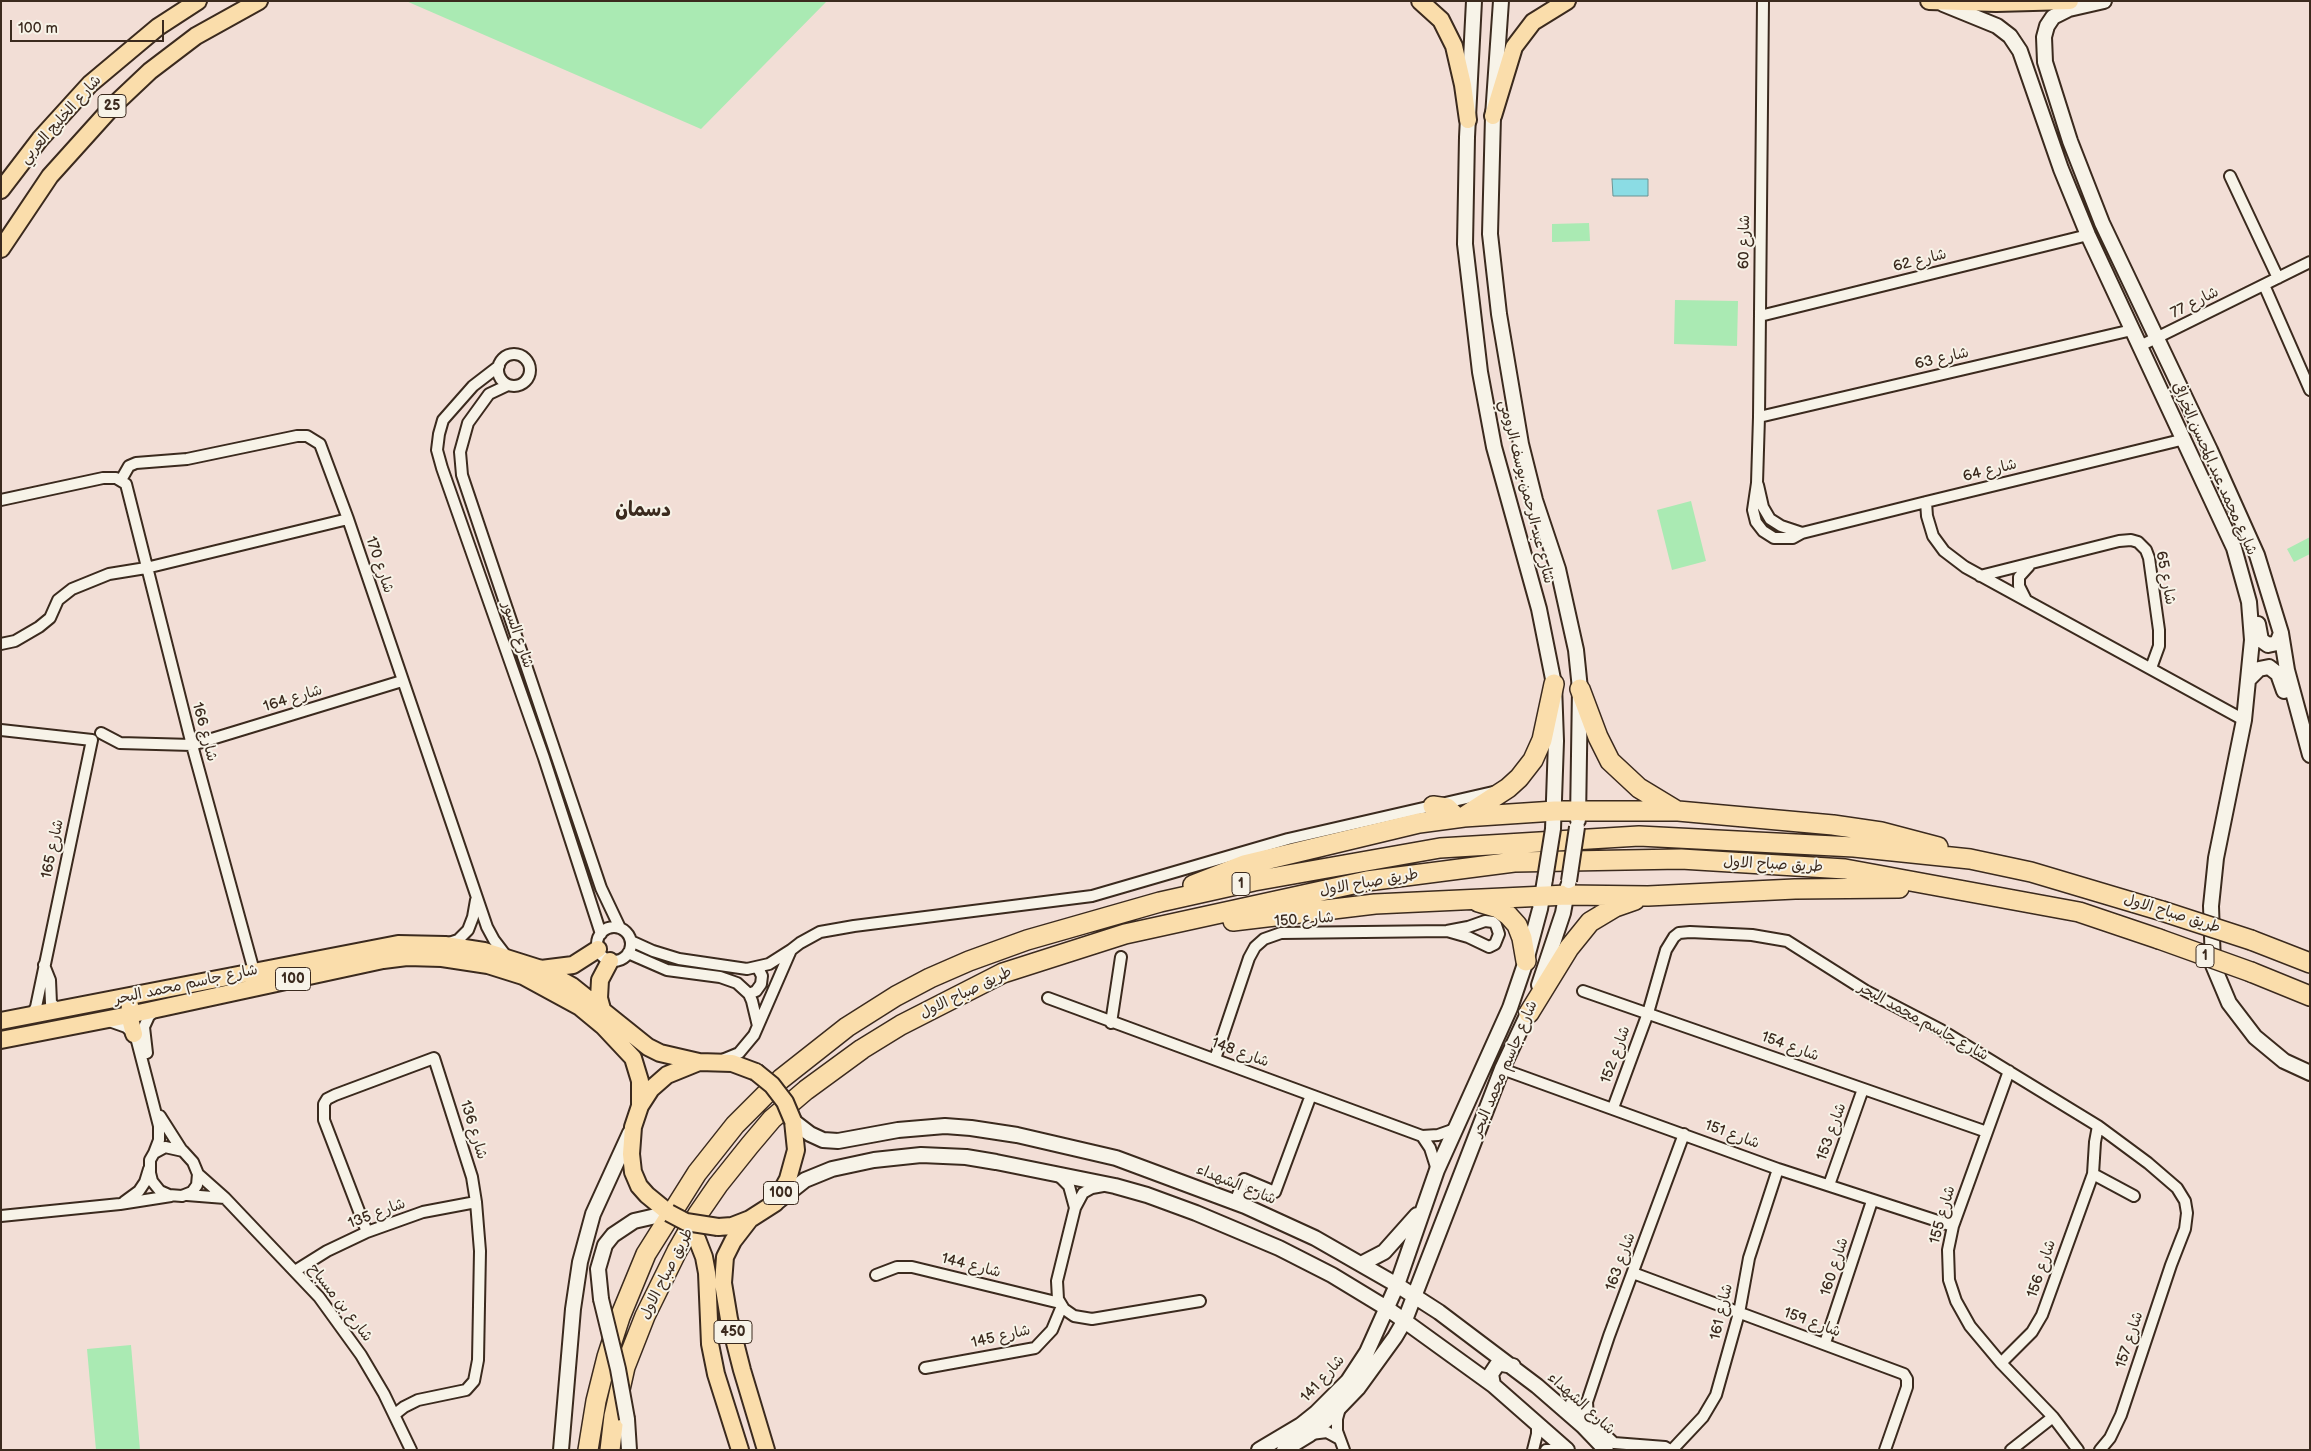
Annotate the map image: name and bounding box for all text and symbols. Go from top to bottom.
scale bar [12,10,166,42]
text: 100 m [18,19,58,38]
street label: شارع الخليج العربي [16,72,106,168]
road number: 25 [98,94,126,118]
street label: شارع 60 [1736,215,1754,269]
street label: شارع 62 [1891,246,1949,276]
street label: شارع 77 [2168,283,2222,323]
street label: شارع 63 [1913,344,1971,374]
street label: شارع محمد عبد المحسن الخرافي [2168,380,2260,558]
street label: شارع عبد الرحمن يوسف الرومي [1494,398,1558,586]
street label: شارع 64 [1961,456,2019,486]
district label: دسمان [615,499,671,523]
street label: شارع 170 [361,534,397,596]
street label: شارع 65 [2151,550,2179,606]
street label: شارع السور [497,599,537,671]
street label: شارع 164 [261,682,325,716]
street label: شارع 166 [187,700,221,764]
street label: شارع 165 [38,818,68,880]
street label: طريق صباح الاول [1723,853,1823,877]
street label: طريق صباح الاول [1318,865,1420,901]
road number: 1 [1232,872,1250,896]
street label: طريق صباح الاول [2122,891,2222,937]
street label: شارع 150 [1274,909,1334,931]
road number: 1 [2196,944,2214,968]
street label: شارع جاسم محمد البحر [113,961,259,1009]
street label: طريق صباح الاول [917,963,1015,1023]
road number: 100 [276,968,310,991]
street label: شارع جاسم محمد البحر [1855,979,1991,1065]
street label: شارع جاسم محمد البحر [1468,998,1542,1140]
street label: شارع 152 [1597,1024,1635,1086]
street label: شارع 154 [1759,1028,1821,1066]
street label: شارع 148 [1209,1034,1271,1072]
street label: شارع 136 [456,1098,490,1162]
street label: شارع 153 [1813,1101,1851,1163]
street label: شارع 151 [1702,1117,1762,1153]
street label: شارع الشهداء [1193,1161,1279,1209]
road number: 100 [764,1182,798,1204]
street label: شارع 155 [1926,1184,1960,1246]
street label: شارع 135 [346,1195,408,1233]
street label: طريق صباح الاول [636,1225,698,1323]
street label: شارع 163 [1602,1230,1640,1294]
street label: شارع 160 [1817,1236,1853,1298]
street label: شارع 156 [2024,1238,2060,1300]
street label: شارع 144 [939,1250,1003,1282]
street label: شارع بن مسباح [304,1260,376,1346]
street label: شارع 161 [1707,1282,1737,1342]
street label: شارع 159 [1781,1304,1843,1342]
street label: شارع 157 [2112,1310,2148,1370]
road number: 450 [714,1320,752,1344]
street label: شارع 145 [970,1321,1032,1353]
street label: شارع 141 [1297,1352,1349,1406]
street label: شارع الشهداء [1544,1369,1618,1439]

